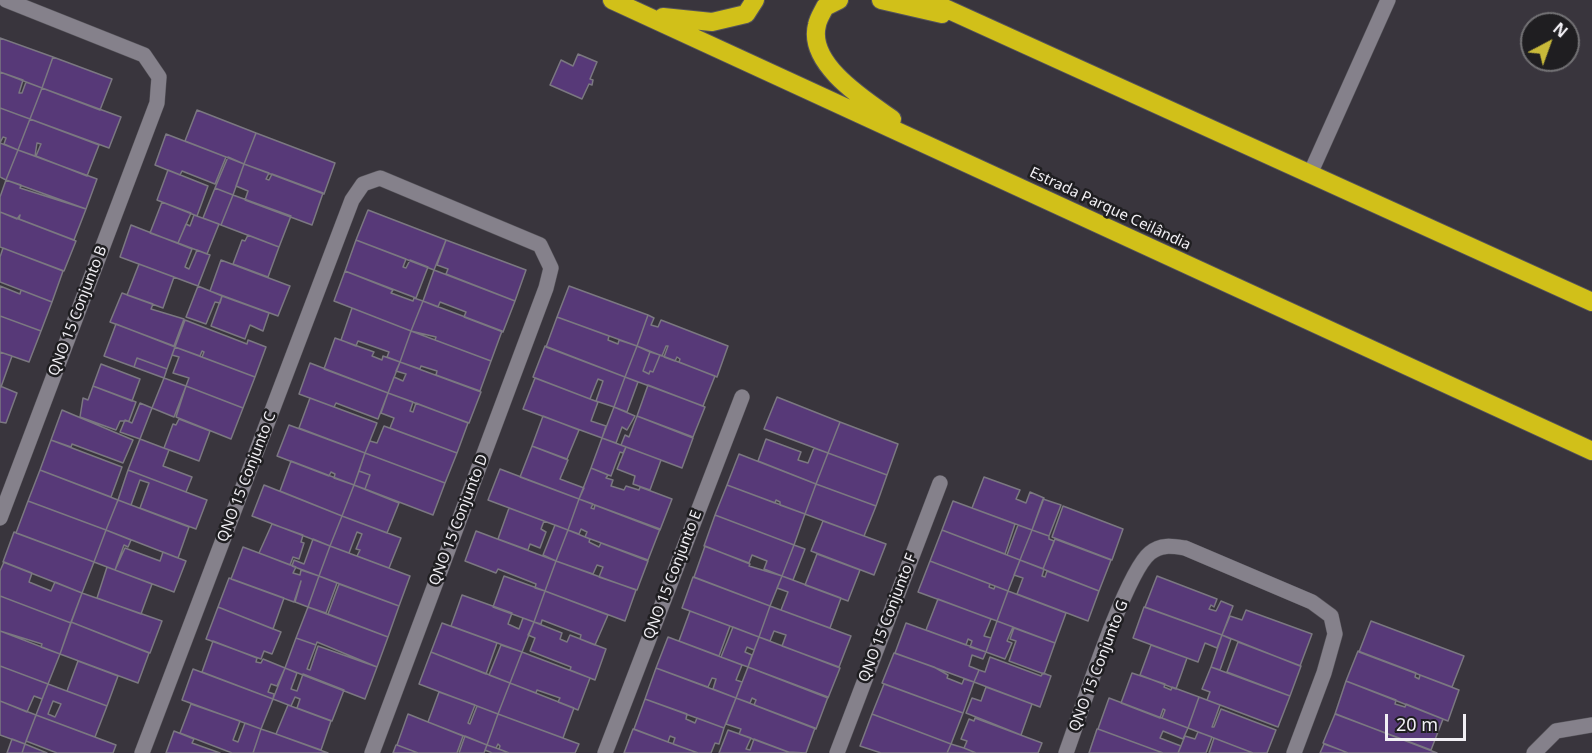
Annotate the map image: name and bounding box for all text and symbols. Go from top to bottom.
north arrow [1520,12,1580,72]
text: N [1548,17,1573,42]
street label: Estrada Parque Ceilândia [1026,164,1194,254]
street label: QNO 15 Conjunto B [45,243,111,379]
street label: QNO 15 Conjunto C [214,409,280,545]
street label: QNO 15 Conjunto D [426,452,492,588]
street label: QNO 15 Conjunto E [640,508,706,642]
street label: QNO 15 Conjunto F [855,551,921,685]
street label: QNO 15 Conjunto G [1066,598,1132,734]
scale bar [1388,702,1469,740]
text: 20 m [1396,712,1438,736]

